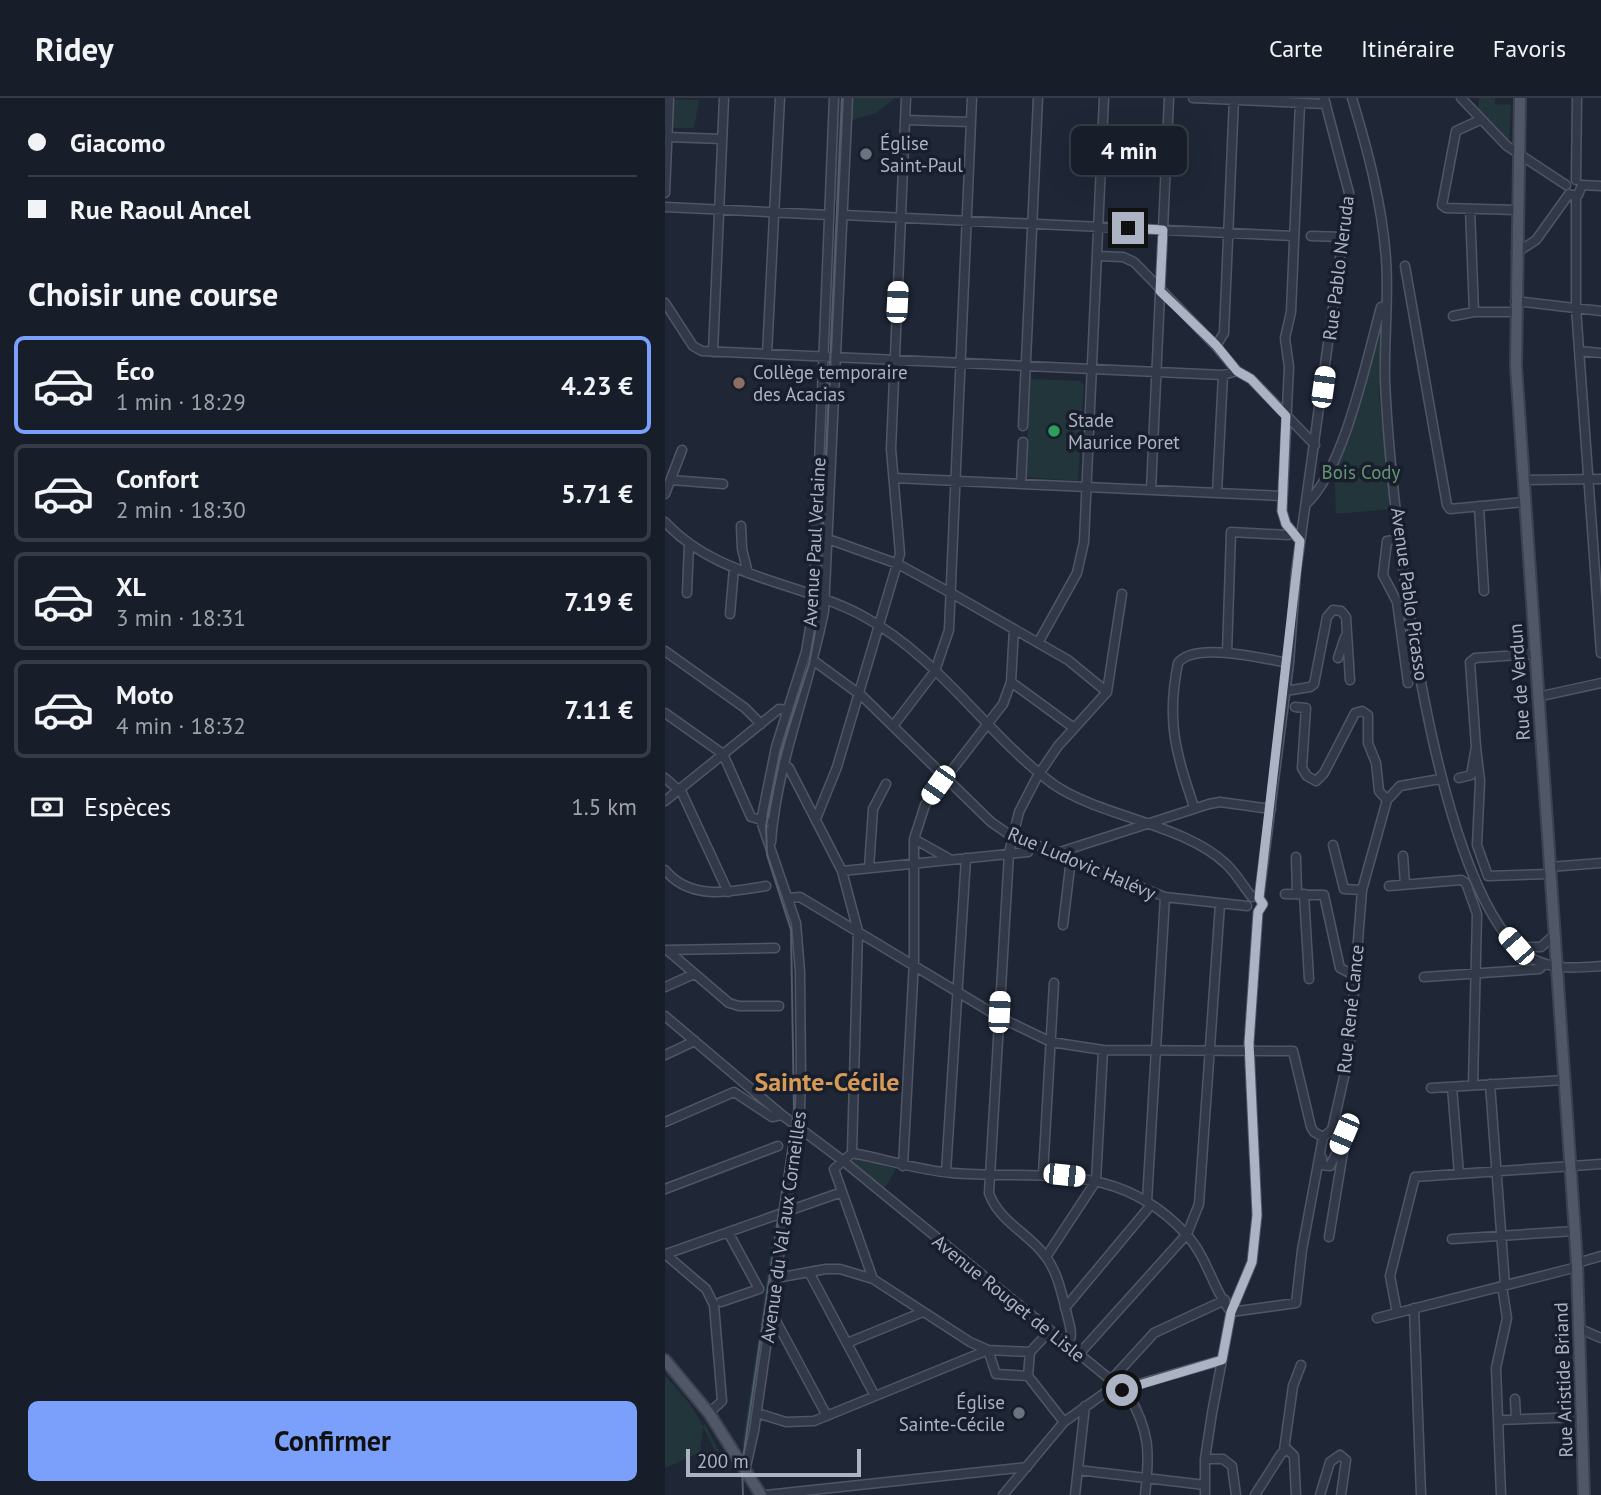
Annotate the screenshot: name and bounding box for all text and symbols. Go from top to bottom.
text: Ridey [35,27,114,70]
text: Carte [1269,33,1323,64]
text: Itinéraire [1361,33,1455,64]
text: Favoris [1493,33,1566,64]
text: Giacomo [70,126,165,159]
callout: 4 min [1070,127,1186,176]
place label: Église Saint-Paul [880,131,963,177]
text: 4 min [1101,136,1157,165]
marker: Église Saint-Paul [858,146,874,162]
text: Rue Raoul Ancel [70,193,251,226]
street label: Rue Pablo Neruda [1317,194,1359,342]
route end [1112,212,1144,244]
text: Choisir une course [28,273,278,315]
car [886,280,909,324]
icon: car [32,354,95,417]
text: Éco [116,354,154,387]
place label: Collège temporaire des Acacias [753,360,908,406]
car [1310,365,1337,409]
text: 4.23 € [561,369,633,402]
marker: Collège temporaire des Acacias [731,375,747,391]
text: 1 min · 18:29 [116,387,246,416]
place label: Stade Maurice Poret [1068,408,1180,454]
marker: Stade Maurice Poret [1046,423,1062,439]
street label: Avenue Paul Verlaine [798,456,830,628]
park label: Bois Cody [1322,460,1401,484]
icon: car [32,462,95,525]
text: Confort [116,462,199,495]
text: 5.71 € [561,477,633,510]
text: 2 min · 18:30 [116,495,246,524]
street label: Avenue Pablo Picasso [1386,506,1434,682]
icon: car [32,570,95,633]
text: XL [116,570,146,603]
text: 7.19 € [564,585,633,618]
text: 3 min · 18:31 [116,603,246,632]
street label: Rue de Verdun [1503,623,1535,741]
icon: car [32,678,95,741]
text: Moto [116,678,174,711]
text: 7.11 € [564,693,633,726]
text: 4 min · 18:32 [116,711,246,740]
car [918,762,959,808]
icon: cash [28,788,66,826]
text: Espèces [84,790,171,823]
text: 1.5 km [571,792,637,821]
street label: Rue Ludovic Halévy [1004,821,1160,905]
car [1495,923,1538,969]
street label: Rue René Cance [1331,943,1369,1075]
car [988,990,1011,1034]
district label: Sainte-Cécile [754,1065,900,1098]
street label: Avenue du Val aux Corneilles [755,1109,811,1345]
car [1327,1111,1362,1157]
car [1043,1162,1086,1188]
street label: Avenue Rouget de Lisle [928,1229,1090,1367]
street label: Rue Aristide Briand [1548,1302,1578,1458]
route start [1106,1374,1138,1406]
place label: Église Sainte-Cécile [899,1390,1005,1436]
button: Confirmer [28,1401,637,1481]
marker: Église Sainte-Cécile [1011,1405,1027,1421]
scale bar [686,1446,861,1478]
text: 200 m [697,1449,749,1473]

